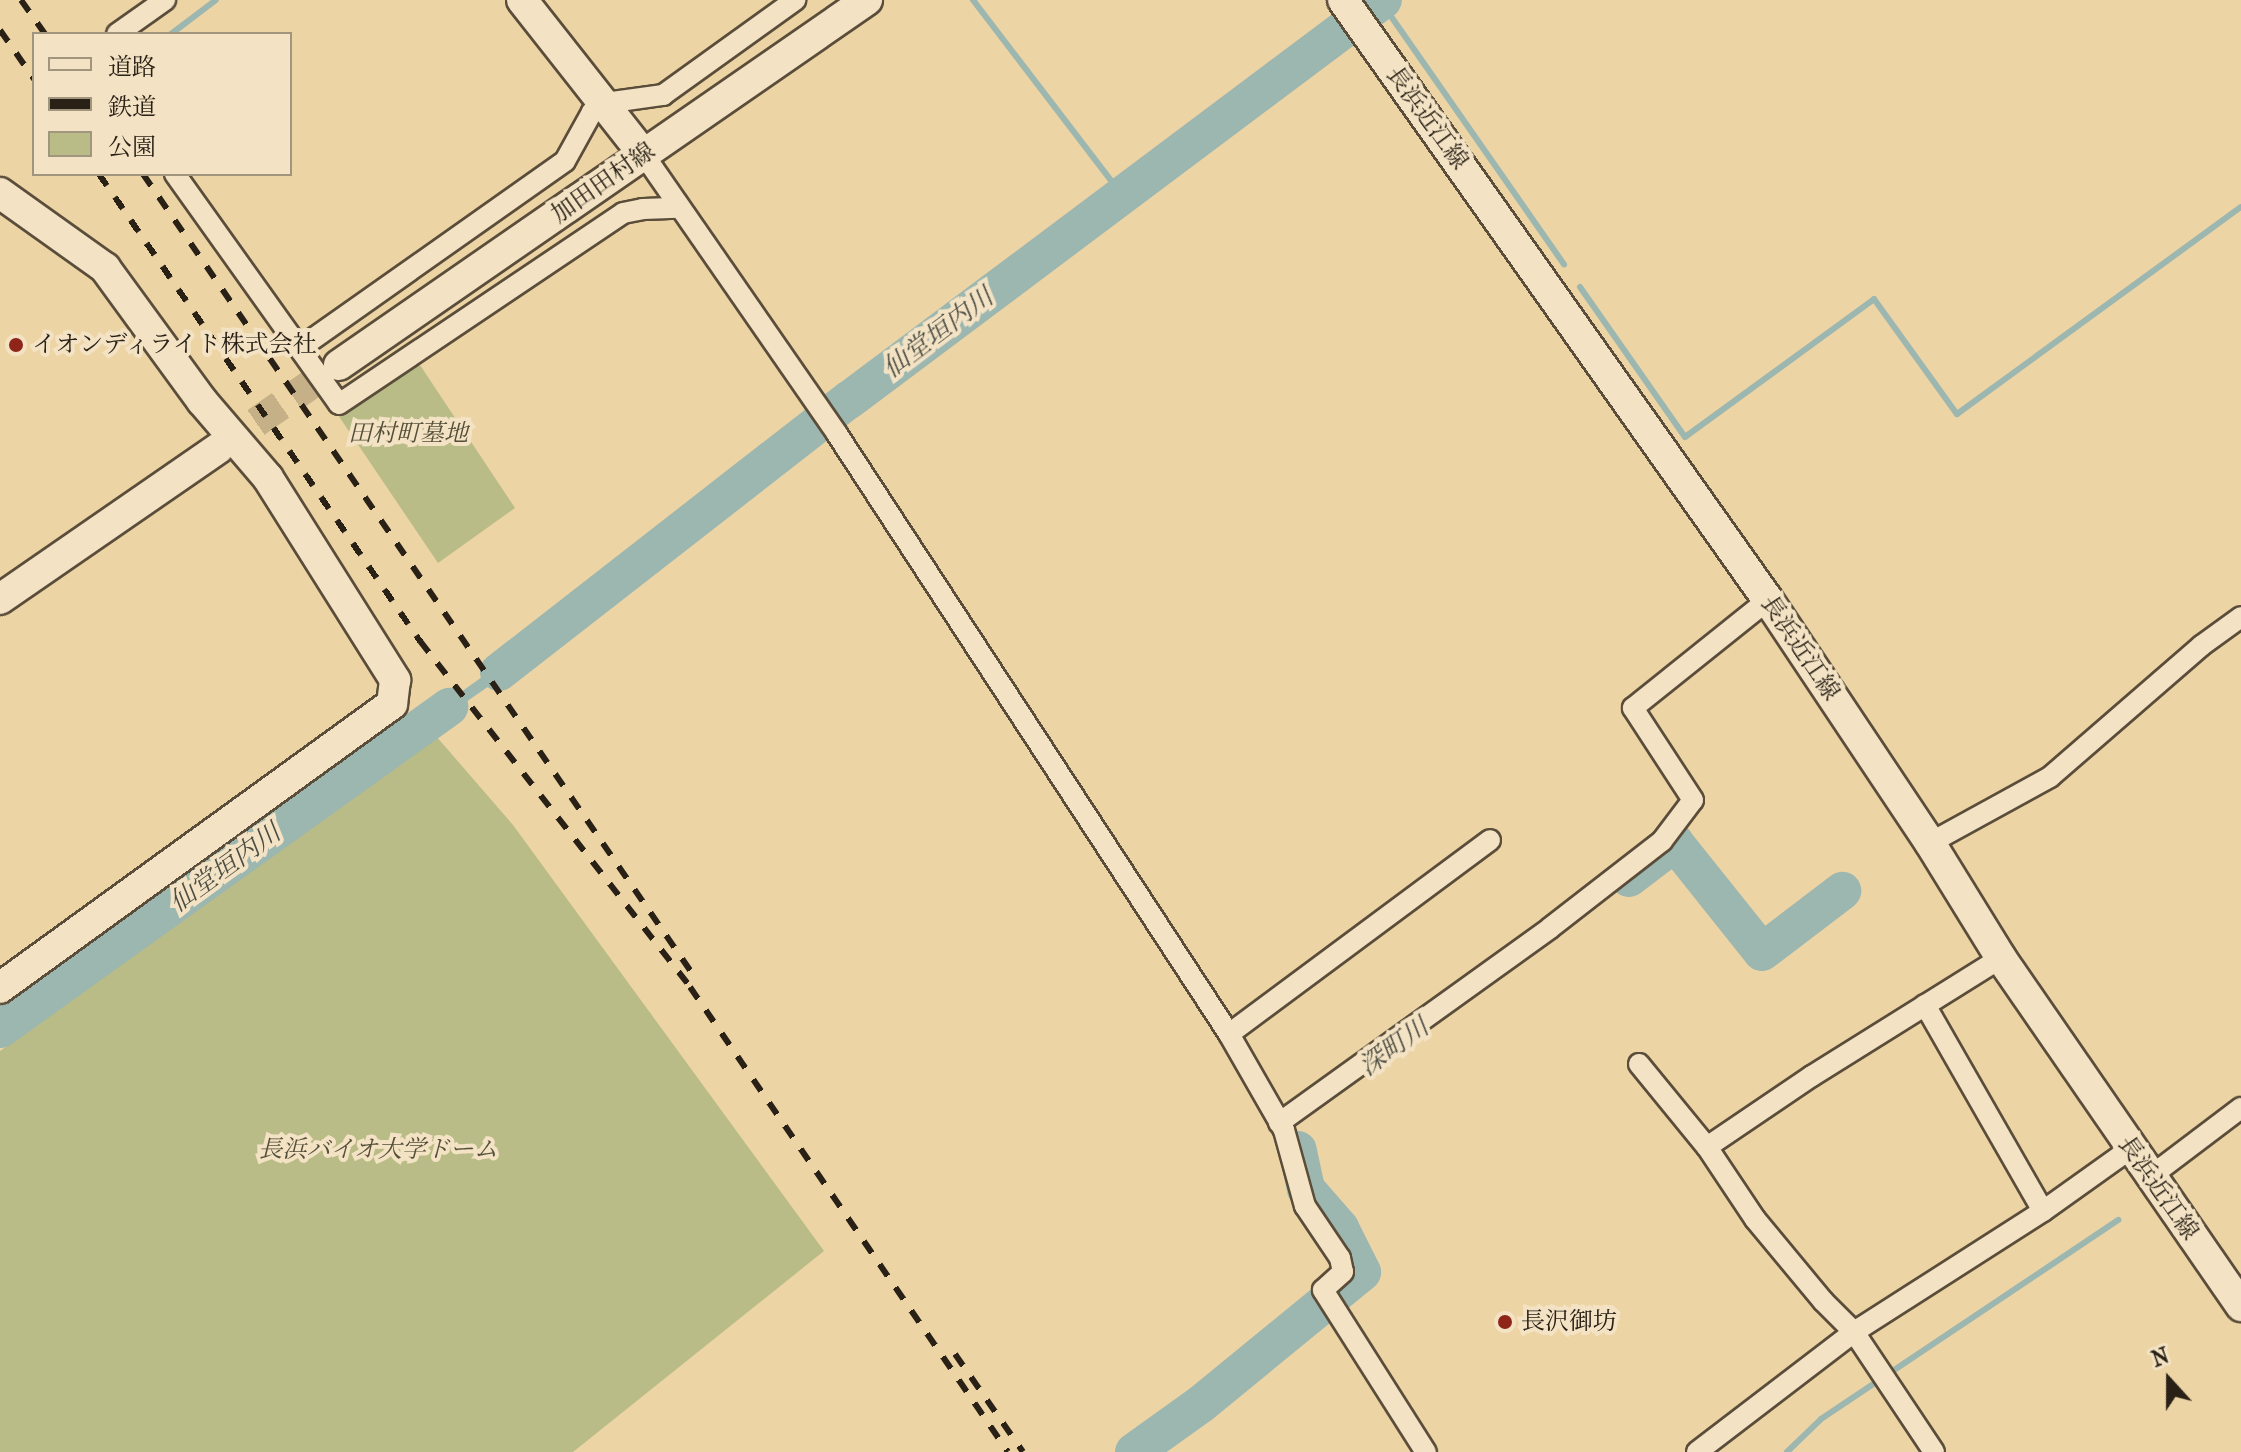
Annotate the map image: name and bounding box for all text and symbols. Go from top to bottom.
legend [32,32,292,176]
text: 道路 [108,53,156,81]
street label: 長浜近江線 [1380,61,1474,175]
text: 鉄道 [108,93,156,121]
text: 公園 [108,133,156,161]
street label: 加田田村線 [546,137,660,229]
water label: 仙堂垣内川 [877,281,999,385]
place label: イオンディライト株式会社 [32,331,320,359]
marker: イオンディライト株式会社 [7,336,25,354]
park label: 田村町墓地 [348,420,468,448]
street label: 長浜近江線 [1755,590,1845,706]
water label: 仙堂垣内川 [163,817,287,919]
water label: 深町川 [1353,1011,1435,1083]
street label: 長浜近江線 [2112,1131,2204,1245]
park label: 長浜バイオ大学ドーム [258,1136,498,1164]
place label: 長沢御坊 [1521,1308,1617,1336]
marker: 長沢御坊 [1496,1313,1514,1331]
north arrow [2129,1340,2209,1420]
text: N [2148,1342,2173,1373]

